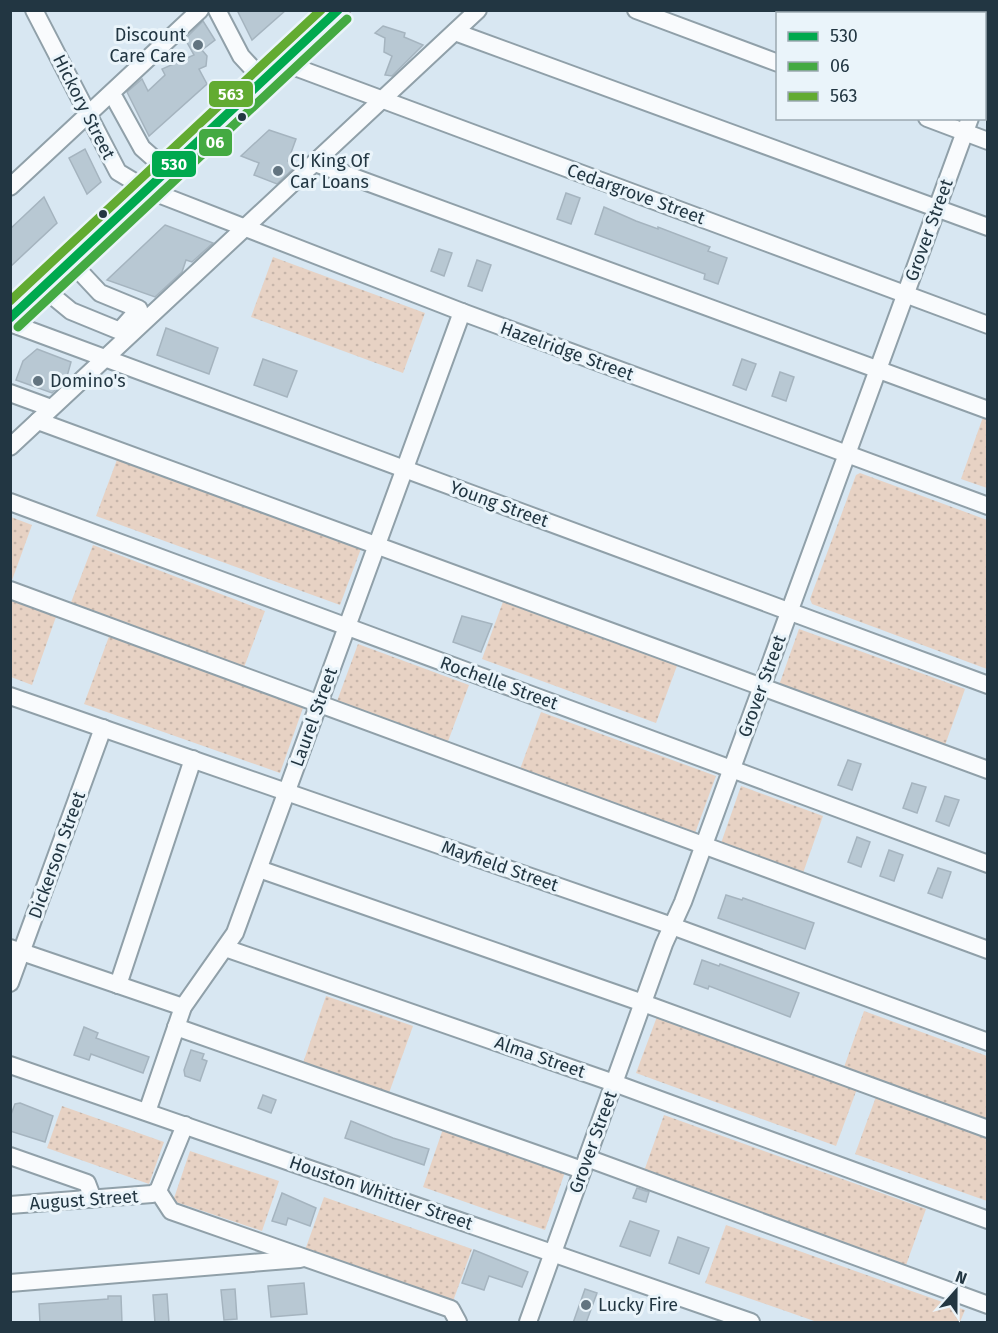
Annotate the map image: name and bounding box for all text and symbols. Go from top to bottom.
legend [776,12,986,120]
place label: Discount Care Care [109,24,186,67]
text: 530 [830,25,858,47]
marker: Discount Care Care [191,38,205,52]
street label: Hickory Street [48,51,120,164]
text: 06 [830,55,850,77]
line badge: 563 [208,80,254,108]
text: 563 [218,85,244,104]
text: 563 [830,85,857,107]
unlabelled marker [236,111,248,123]
line badge: 06 [198,128,233,157]
text: 06 [206,133,224,152]
line badge: 530 [151,150,197,178]
place label: CJ King Of Car Loans [290,150,371,193]
text: 530 [161,155,187,174]
street label: Cedargrove Street [564,159,708,229]
marker: CJ King Of Car Loans [271,164,285,178]
street label: Grover Street [900,175,958,284]
unlabelled marker [97,208,109,220]
street label: Hazelridge Street [497,317,637,385]
place label: Domino's [50,370,126,392]
marker: Domino's [31,374,45,388]
street label: Young Street [447,476,552,532]
street label: Grover Street [733,631,791,740]
street label: Rochelle Street [437,651,561,715]
street label: Laurel Street [286,664,342,770]
street label: Dickerson Street [24,788,90,922]
street label: Mayfield Street [439,836,562,896]
street label: Alma Street [492,1031,589,1083]
street label: Grover Street [564,1087,622,1196]
street label: Houston Whittier Street [286,1151,476,1235]
street label: August Street [29,1185,140,1215]
north arrow [926,1261,986,1321]
text: N [953,1267,970,1288]
place label: Lucky Fire [598,1294,678,1316]
marker: Lucky Fire [579,1298,593,1312]

